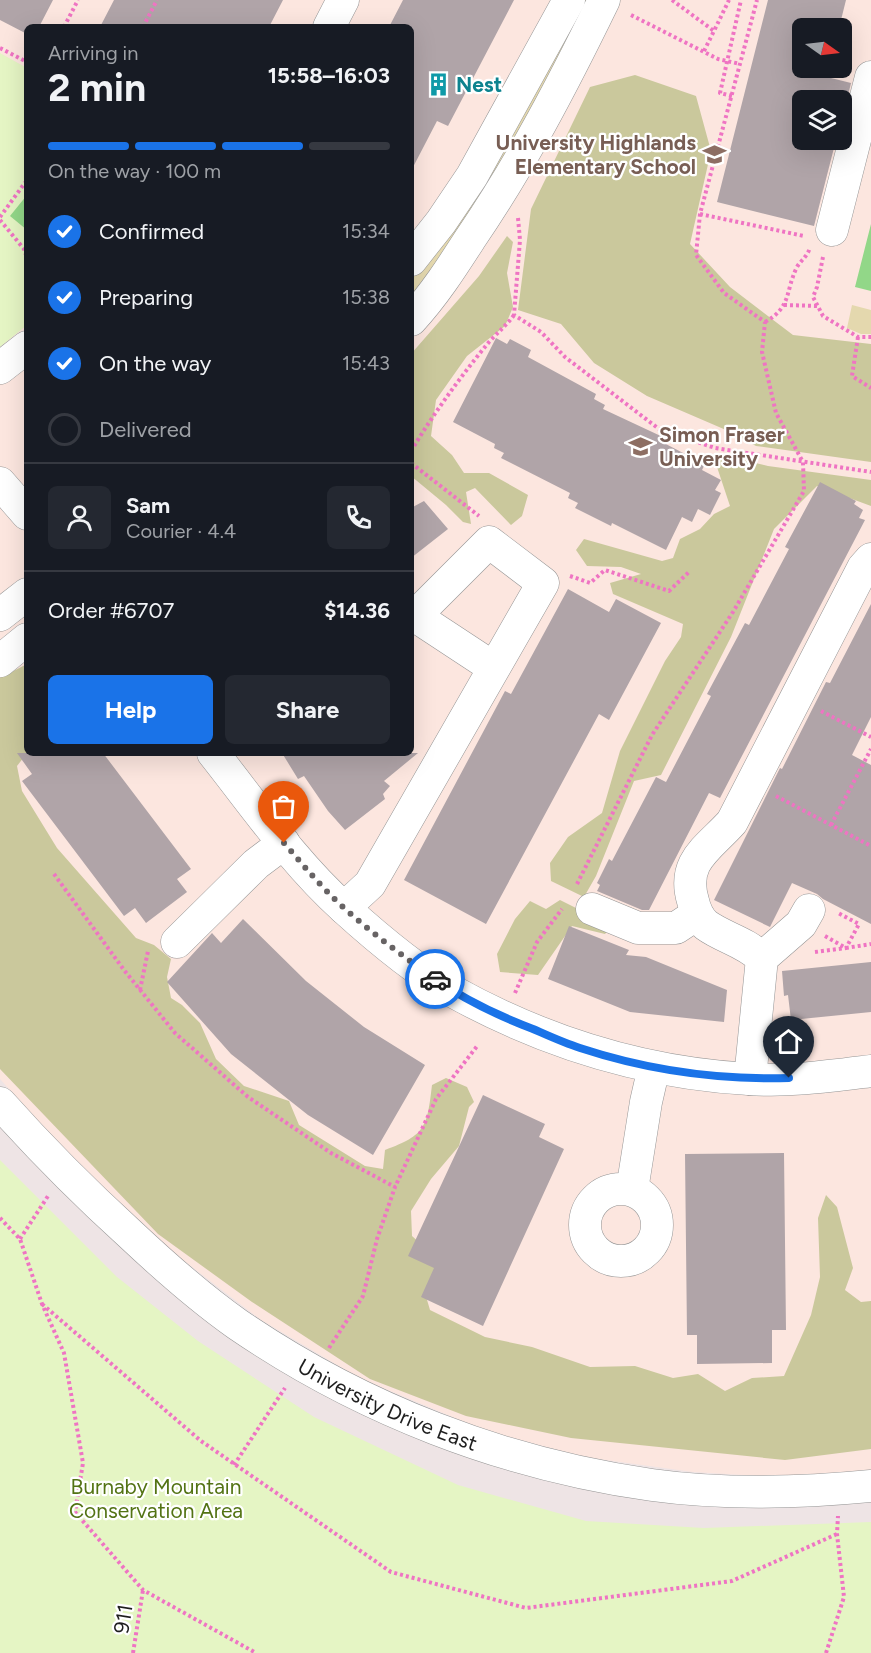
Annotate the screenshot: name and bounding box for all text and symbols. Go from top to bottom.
north arrow [792,18,852,78]
map controls [792,18,852,150]
text: Arriving in [48,41,138,65]
text: 15:58–16:03 [268,62,390,89]
text: 2 min [48,64,146,111]
building icon: Nest [425,71,451,97]
place label: Nest [456,72,502,97]
button: layers [792,90,852,150]
place label: University Highlands Elementary School [496,130,696,179]
school or university icon: University Highlands Elementary School [701,141,727,167]
text: On the way · 100 m [48,159,221,183]
icon: check [48,215,81,248]
text: Confirmed [99,218,204,245]
text: 15:34 [342,219,390,243]
icon: check [48,281,81,314]
text: Preparing [99,284,193,311]
text: 15:38 [342,285,390,309]
icon: check [48,347,81,380]
text: On the way [99,350,211,377]
text: 15:43 [342,351,390,375]
text: Delivered [99,416,192,443]
place label: Simon Fraser University [659,422,785,471]
school or university icon: Simon Fraser University [628,433,654,459]
button: person [48,486,111,549]
button: phone [327,486,390,549]
text: Sam [126,492,170,519]
text: Courier · 4.4 [126,519,236,543]
text: Order #6707 [48,597,174,624]
text: $14.36 [324,597,390,624]
button: Help [48,675,213,744]
button: Share [225,675,390,744]
pin [258,781,309,843]
icon: bag [267,790,300,823]
courier [405,949,465,1009]
icon: car [419,963,452,996]
pin [763,1016,814,1078]
icon: home [772,1025,805,1058]
street label: University Drive East [294,1353,481,1455]
park label: Burnaby Mountain Conservation Area [69,1474,243,1523]
street label: 911 [108,1603,138,1635]

